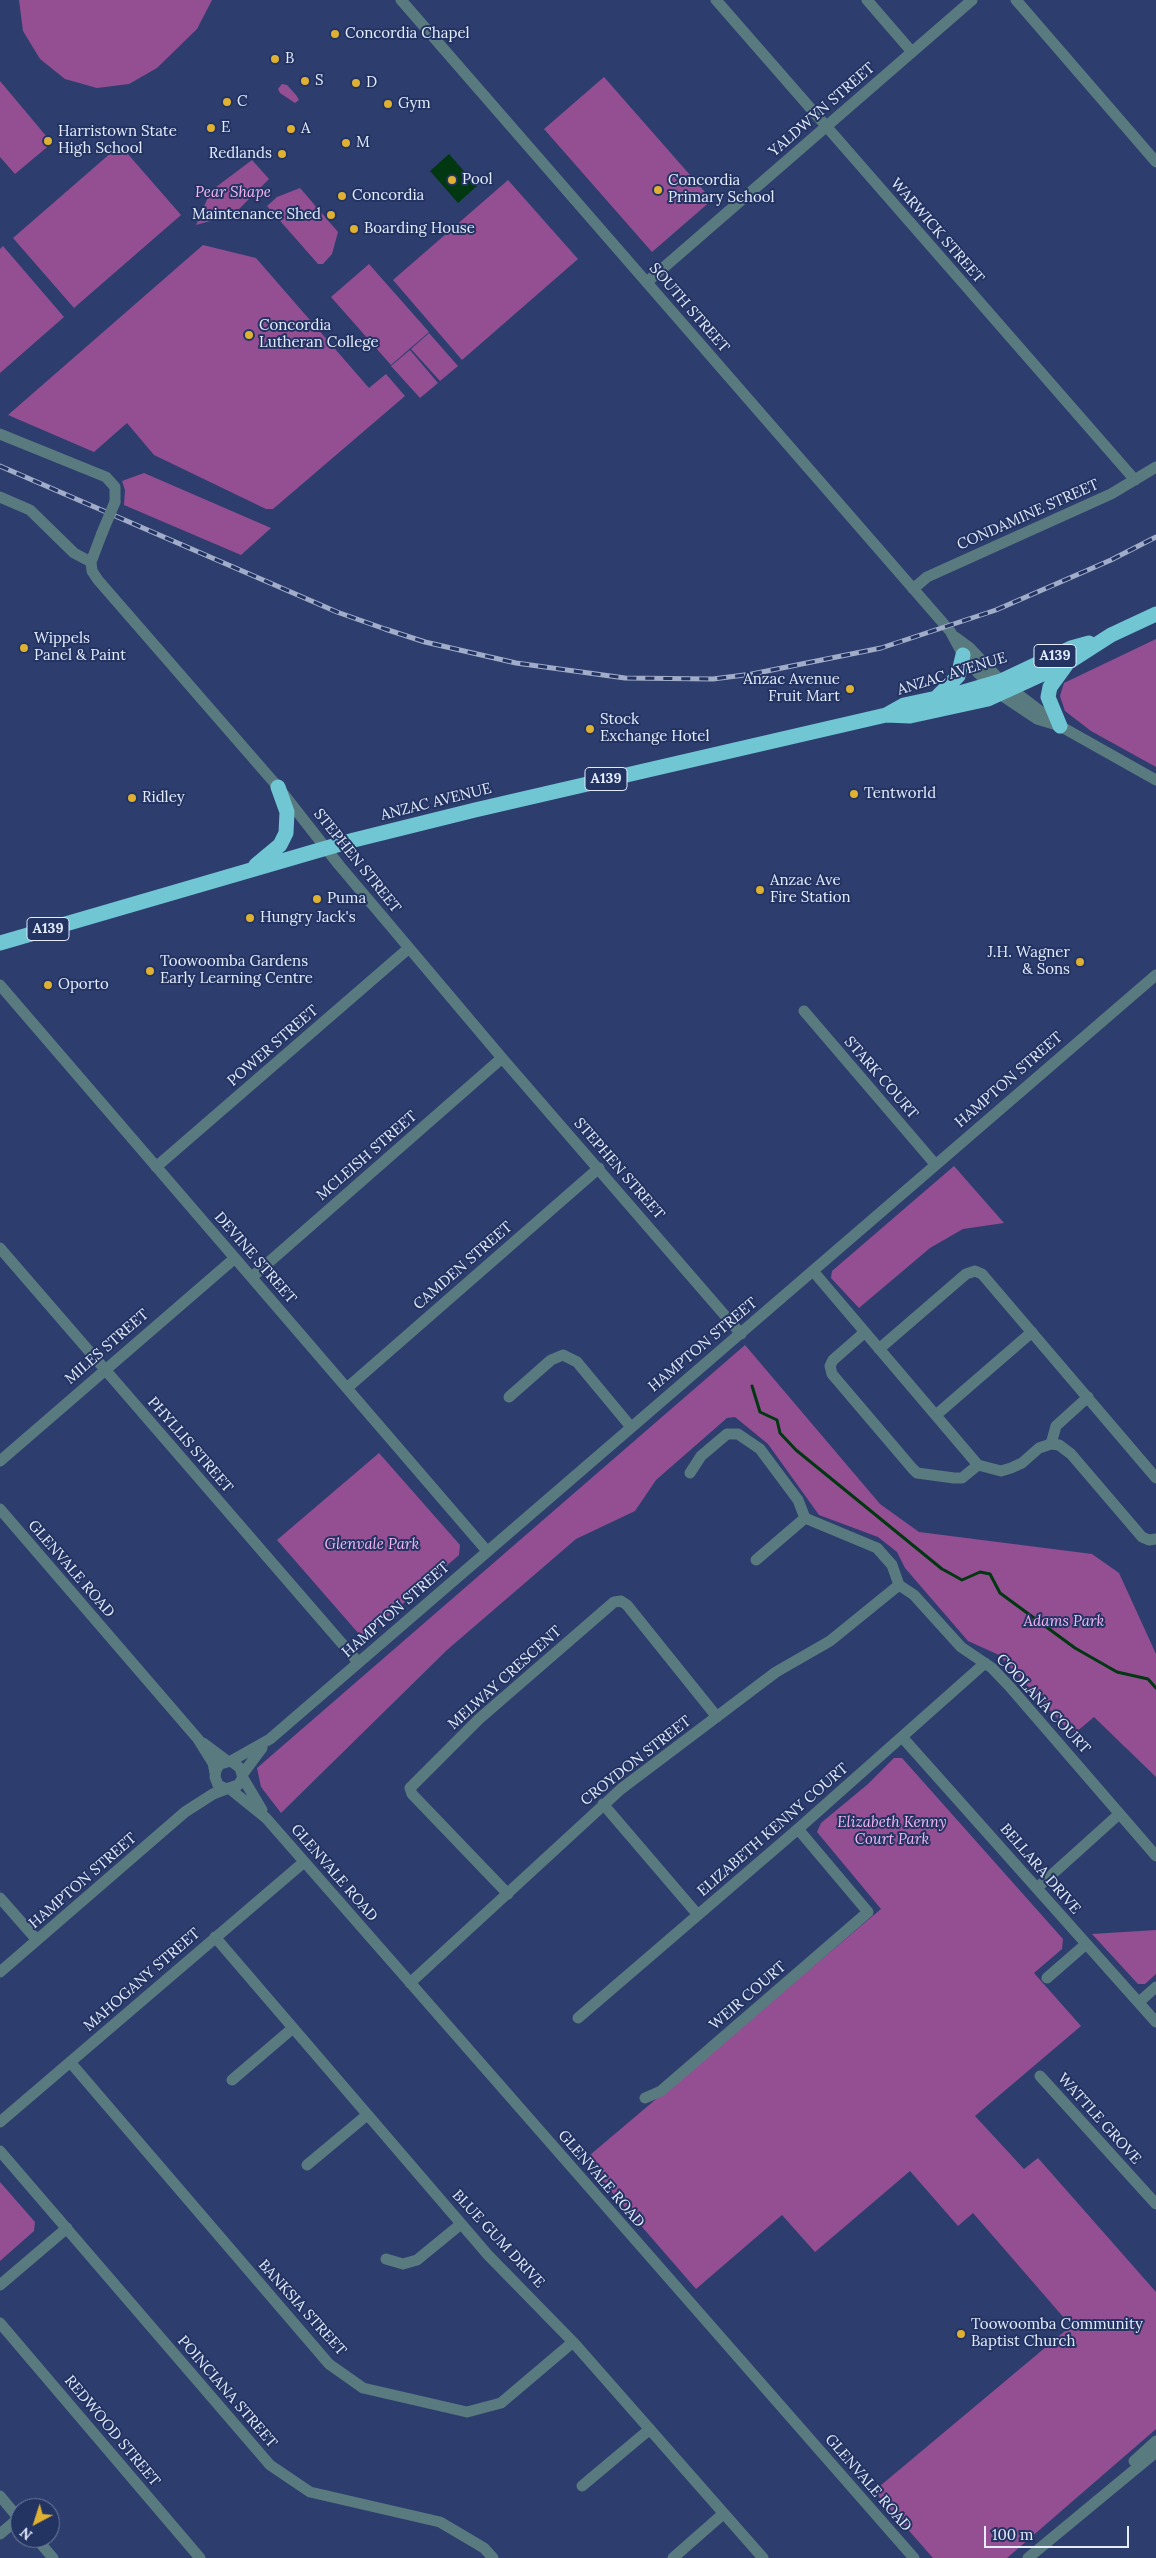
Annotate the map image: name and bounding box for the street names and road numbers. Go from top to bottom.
street label: YALDWYN STREET [765,59,879,161]
street label: WARWICK STREET [887,175,987,287]
street label: SOUTH STREET [645,260,733,356]
street label: CONDAMINE STREET [954,476,1102,554]
road number: A139 [1034,644,1076,668]
street label: ANZAC AVENUE [895,649,1009,699]
road number: A139 [585,768,627,791]
street label: ANZAC AVENUE [379,780,493,824]
street label: STEPHEN STREET [310,805,404,917]
road number: A139 [27,918,69,941]
street label: POWER STREET [224,1002,322,1090]
street label: HAMPTON STREET [952,1028,1066,1132]
street label: STARK COURT [840,1033,922,1123]
street label: MCLEISH STREET [313,1108,421,1204]
street label: STEPHEN STREET [570,1115,668,1223]
street label: DEVINE STREET [210,1208,300,1308]
street label: CAMDEN STREET [410,1218,516,1314]
street label: HAMPTON STREET [645,1294,761,1396]
street label: MILES STREET [61,1306,153,1388]
street label: PHYLLIS STREET [144,1394,236,1496]
street label: GLENVALE ROAD [24,1517,118,1621]
street label: HAMPTON STREET [339,1558,453,1662]
street label: MELWAY CRESCENT [445,1622,565,1734]
street label: COOLANA COURT [992,1650,1094,1758]
street label: CROYDON STREET [577,1712,695,1810]
street label: ELIZABETH KENNY COURT [694,1760,852,1900]
street label: BELLARA DRIVE [996,1820,1084,1918]
street label: GLENVALE ROAD [287,1821,381,1925]
street label: HAMPTON STREET [26,1829,140,1933]
street label: MAHOGANY STREET [80,1925,204,2035]
street label: WEIR COURT [706,1958,790,2034]
street label: WATTLE GROVE [1053,2070,1145,2168]
street label: GLENVALE ROAD [554,2127,648,2231]
street label: BLUE GUM DRIVE [448,2186,548,2292]
street label: BANKSIA STREET [254,2256,350,2360]
street label: POINCIANA STREET [173,2332,281,2452]
street label: REDWOOD STREET [60,2372,164,2490]
street label: GLENVALE ROAD [821,2431,915,2535]

